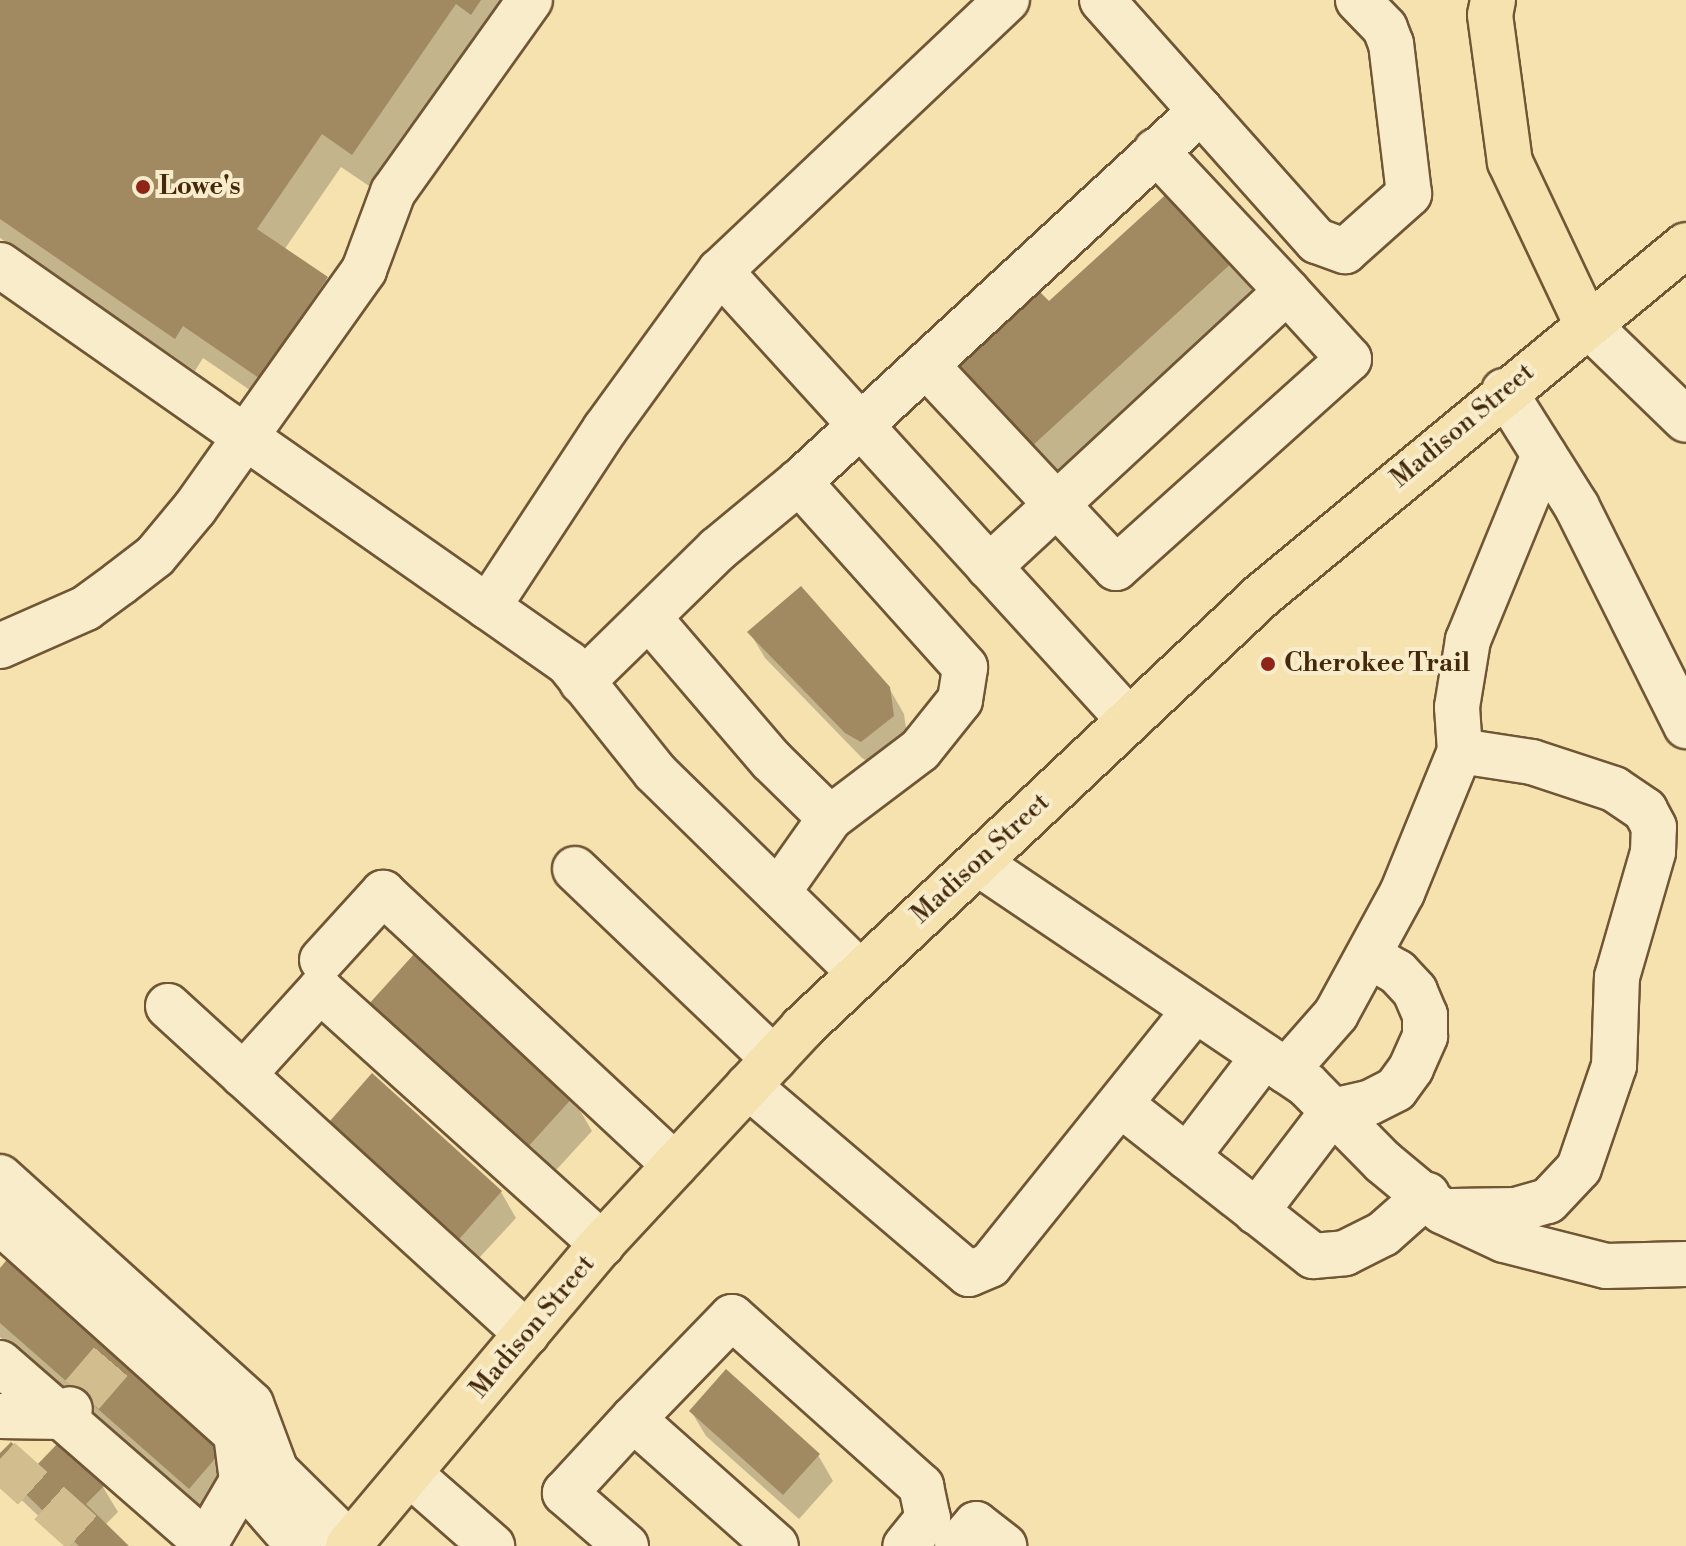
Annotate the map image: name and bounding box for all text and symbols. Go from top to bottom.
place label: Lowe's [159,171,241,203]
marker: Lowe's [134,178,152,196]
street label: Madison Street [1385,357,1541,495]
place label: Cherokee Trail [1284,648,1470,680]
marker: Cherokee Trail [1259,655,1277,673]
street label: Madison Street [906,787,1056,931]
street label: Madison Street [464,1249,602,1405]

